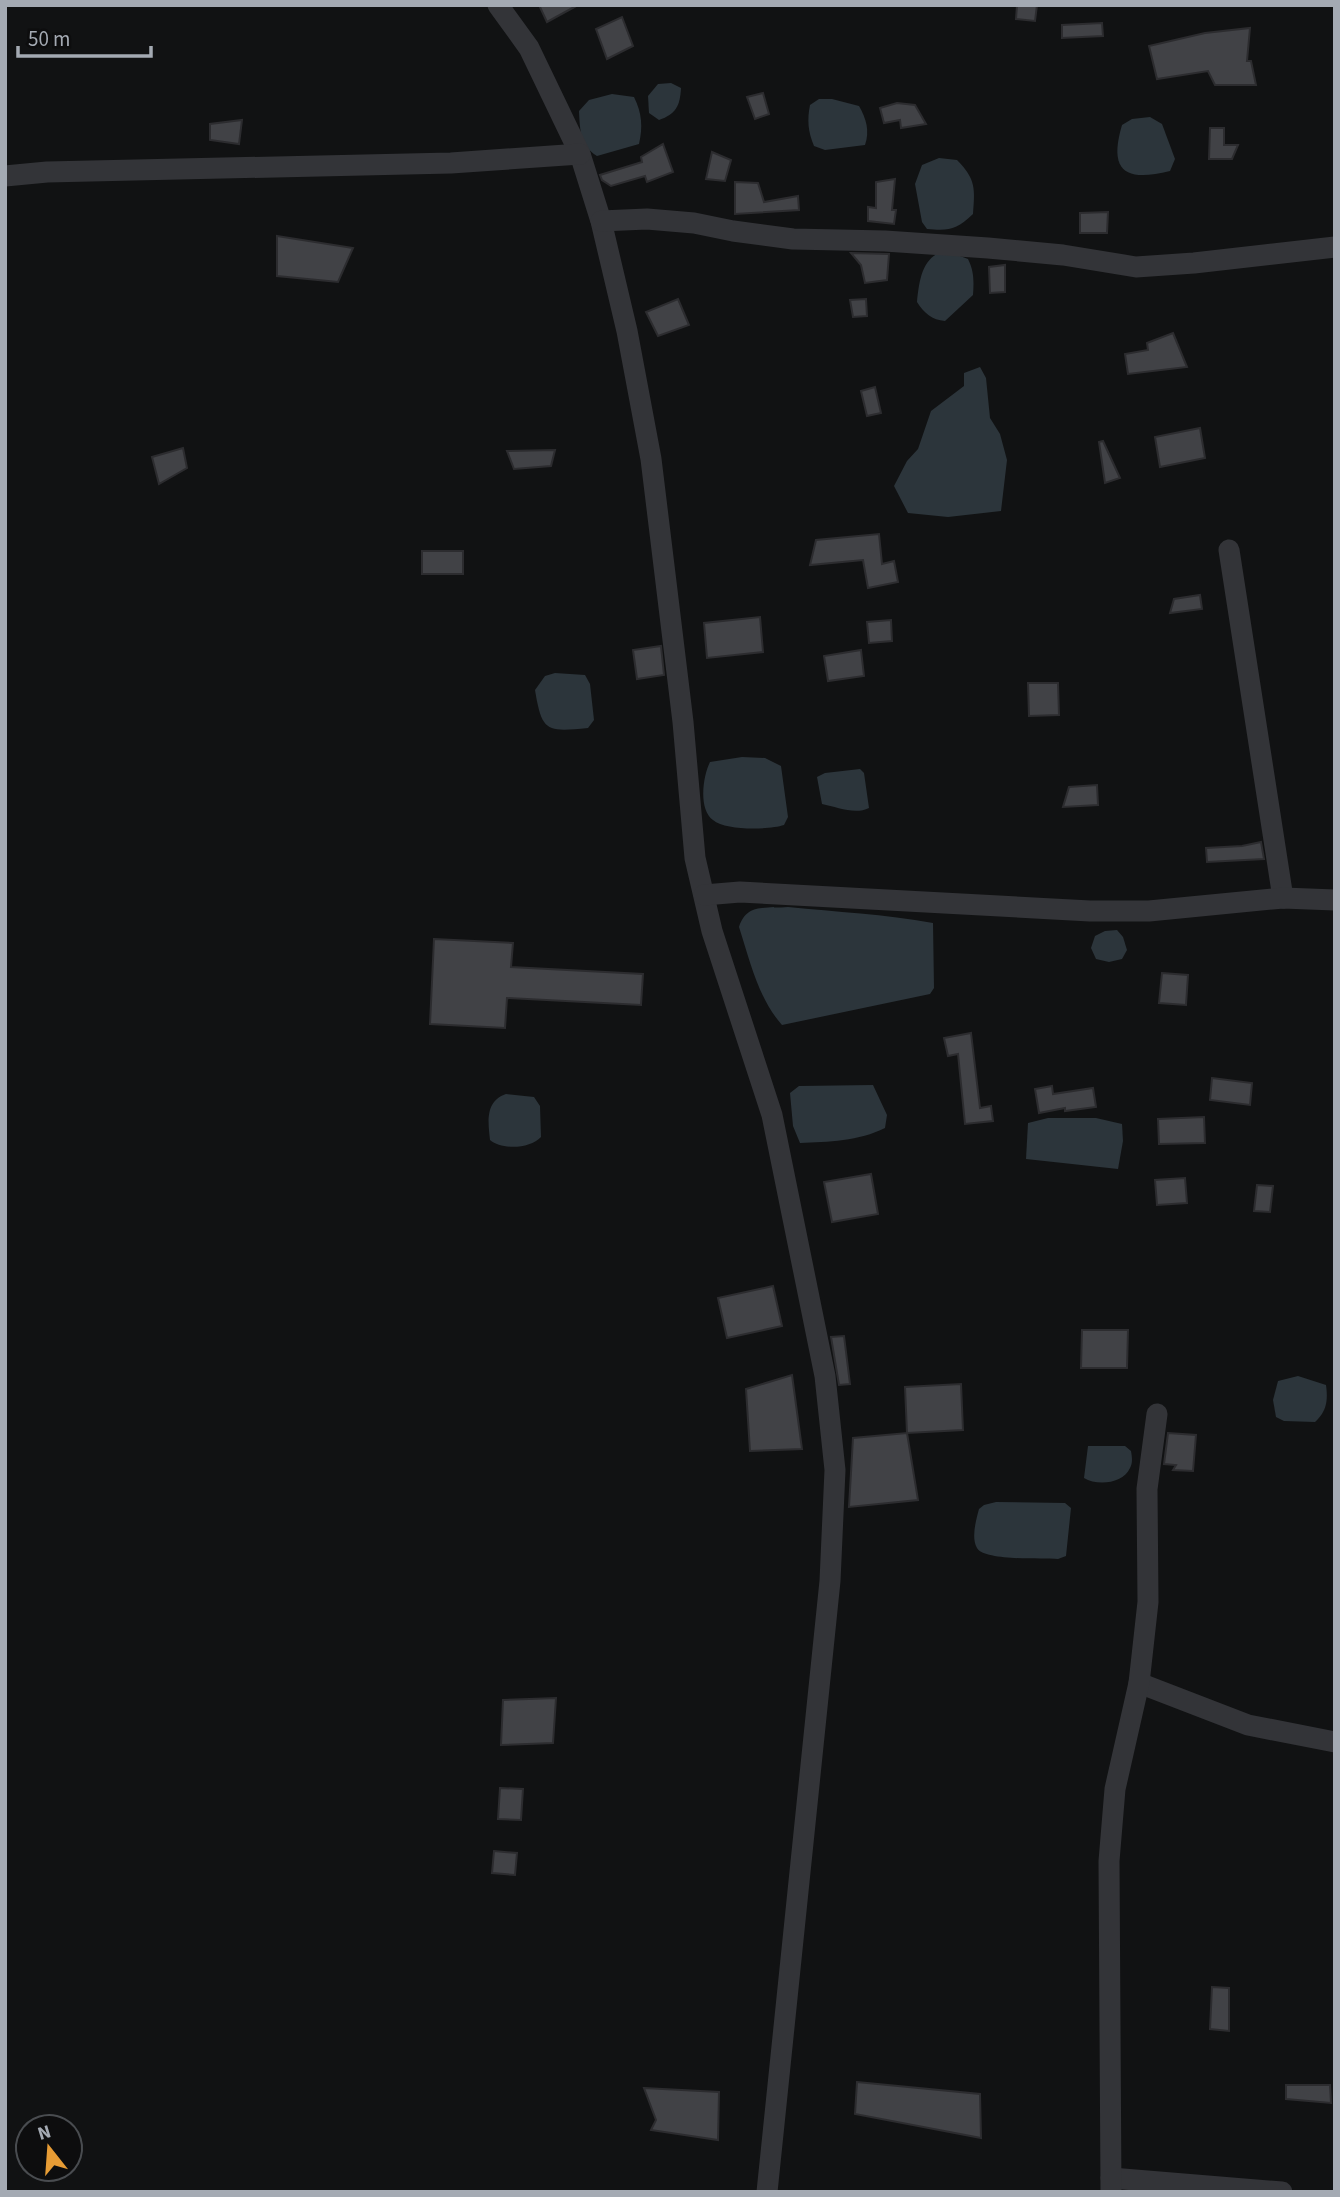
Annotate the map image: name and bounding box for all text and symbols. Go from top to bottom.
scale bar [18,14,150,58]
text: 50 m [28,24,70,54]
north arrow [14,2113,84,2183]
text: N [34,2118,54,2148]

